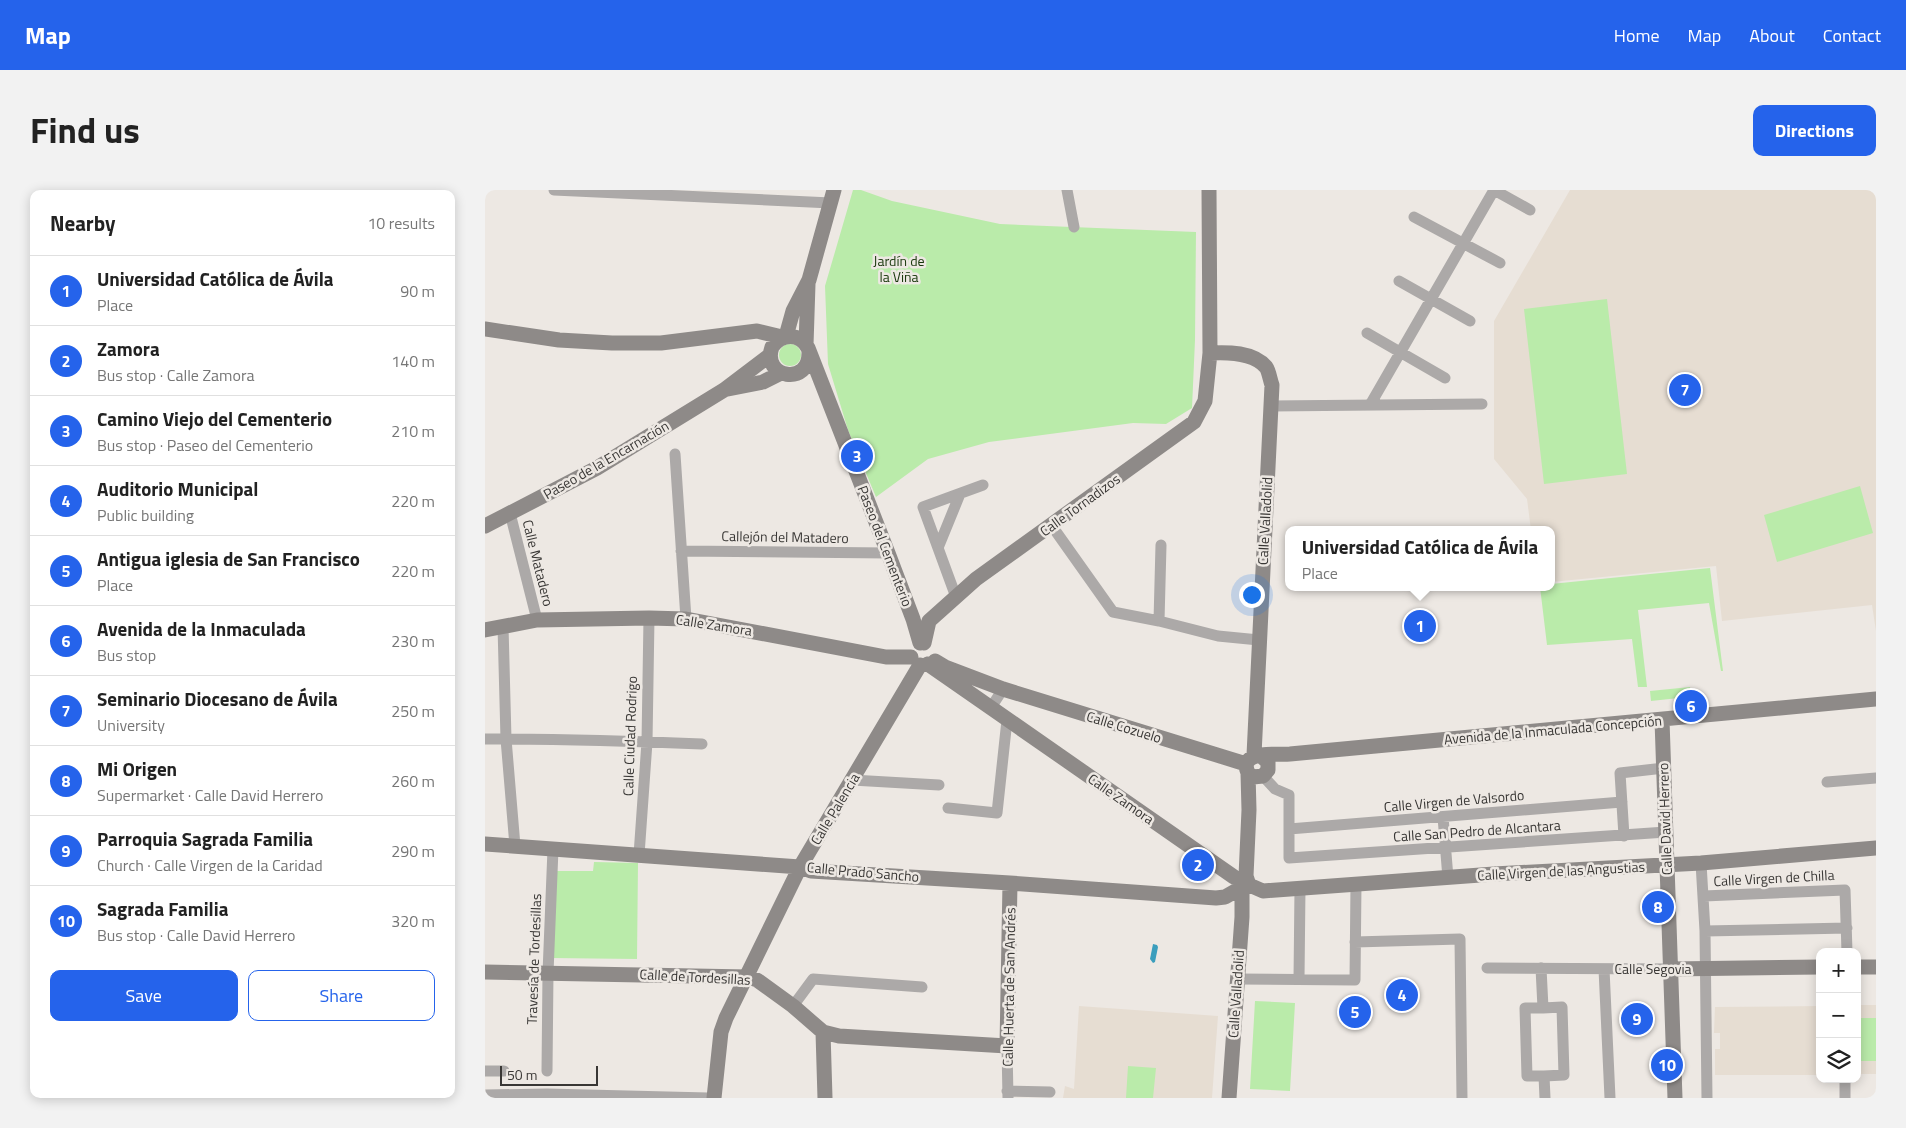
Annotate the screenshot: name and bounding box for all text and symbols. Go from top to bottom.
text: Map [25,17,71,53]
text: Home [1614,22,1660,49]
text: Map [1688,22,1721,49]
text: About [1749,22,1795,49]
text: Contact [1823,22,1881,49]
text: Find us [30,103,140,157]
button: Directions [1753,105,1876,156]
text: Nearby [50,207,115,239]
text: 10 results [367,211,435,235]
park label: Jardín de la Viña [873,250,925,287]
text: Universidad Católica de Ávila [97,264,334,293]
text: 1 [62,279,70,303]
text: 90 m [400,279,435,303]
text: Place [97,293,133,317]
text: Zamora [97,334,160,363]
text: 2 [62,349,70,373]
text: 140 m [391,349,435,373]
text: Bus stop · Calle Zamora [97,363,254,387]
pin: 7 [1669,371,1701,409]
text: Camino Viejo del Cementerio [97,404,332,433]
street label: Paseo de la Encarnación [539,415,672,504]
text: 3 [62,419,70,443]
text: 210 m [391,419,435,443]
text: Bus stop · Paseo del Cementerio [97,433,313,457]
pin: 3 [841,437,873,475]
street label: Calle Tornadizos [1035,468,1124,541]
text: Auditorio Municipal [97,474,258,503]
street label: Calle Valladolid [1252,476,1277,565]
street label: Paseo del Cementerio [853,482,918,609]
text: 4 [62,489,70,513]
text: 220 m [391,489,435,513]
text: Public building [97,503,194,527]
street label: Calle Matadero [518,517,559,608]
street label: Callejón del Matadero [721,525,849,548]
popup [1285,526,1555,591]
text: Universidad Católica de Ávila [1302,532,1538,561]
text: Antigua iglesia de San Francisco [97,544,360,573]
text: 5 [62,559,70,583]
text: 220 m [391,559,435,583]
text: Place [1302,561,1338,585]
text: Place [97,573,133,597]
your location [1239,582,1265,608]
pin: 1 [1404,607,1436,645]
street label: Calle Zamora [675,608,754,641]
text: Avenida de la Inmaculada [97,614,306,643]
text: 6 [62,629,70,653]
text: 230 m [391,629,435,653]
text: Bus stop [97,643,156,667]
street label: Calle Ciudad Rodrigo [617,676,642,796]
text: Seminario Diocesano de Ávila [97,684,338,713]
pin: 6 [1675,687,1707,725]
text: 7 [62,699,70,723]
text: 250 m [391,699,435,723]
street label: Calle Cozuelo [1084,705,1164,748]
street label: Avenida de la Inmaculada Concepción [1443,710,1663,749]
text: University [97,713,165,737]
text: Mi Origen [97,754,177,783]
street label: Calle David Herrero [1652,762,1677,876]
street label: Calle Zamora [1084,768,1159,829]
text: 8 [62,769,70,793]
text: 260 m [391,769,435,793]
street label: Calle Palencia [805,769,864,849]
text: Supermarket · Calle David Herrero [97,783,324,807]
street label: Calle Virgen de Valsordo [1383,784,1525,817]
street label: Calle San Pedro de Alcantara [1392,814,1561,847]
text: Parroquia Sagrada Familia [97,824,313,853]
text: 9 [62,839,70,863]
text: 290 m [391,839,435,863]
pin: 2 [1182,846,1214,884]
text: Church · Calle Virgen de la Caridad [97,853,323,877]
street label: Calle Prado Sancho [806,856,920,887]
street label: Calle Virgen de las Angustias [1477,856,1645,885]
street label: Calle Virgen de Chilla [1713,864,1835,891]
pin: 8 [1642,888,1674,926]
street label: Travesía de Tordesillas [521,893,546,1025]
text: Sagrada Familia [97,894,228,923]
street label: Calle Huerta de San Andrés [997,907,1020,1067]
text: 10 [57,909,75,933]
text: 320 m [391,909,435,933]
text: Bus stop · Calle David Herrero [97,923,296,947]
map controls [1816,948,1861,1083]
button: + [1816,948,1861,993]
street label: Calle Valladolid [1222,949,1249,1039]
street label: Calle Segovia [1614,958,1692,979]
street label: Calle de Tordesillas [639,963,751,990]
button: Save [50,970,238,1021]
button: Share [248,970,435,1021]
pin: 4 [1386,976,1418,1014]
pin: 5 [1339,993,1371,1031]
button: − [1816,993,1861,1038]
pin: 9 [1621,1000,1653,1038]
button: layers [1816,1038,1861,1083]
pin: 10 [1651,1046,1683,1084]
scale bar [500,1063,597,1086]
text: 50 m [507,1064,537,1085]

